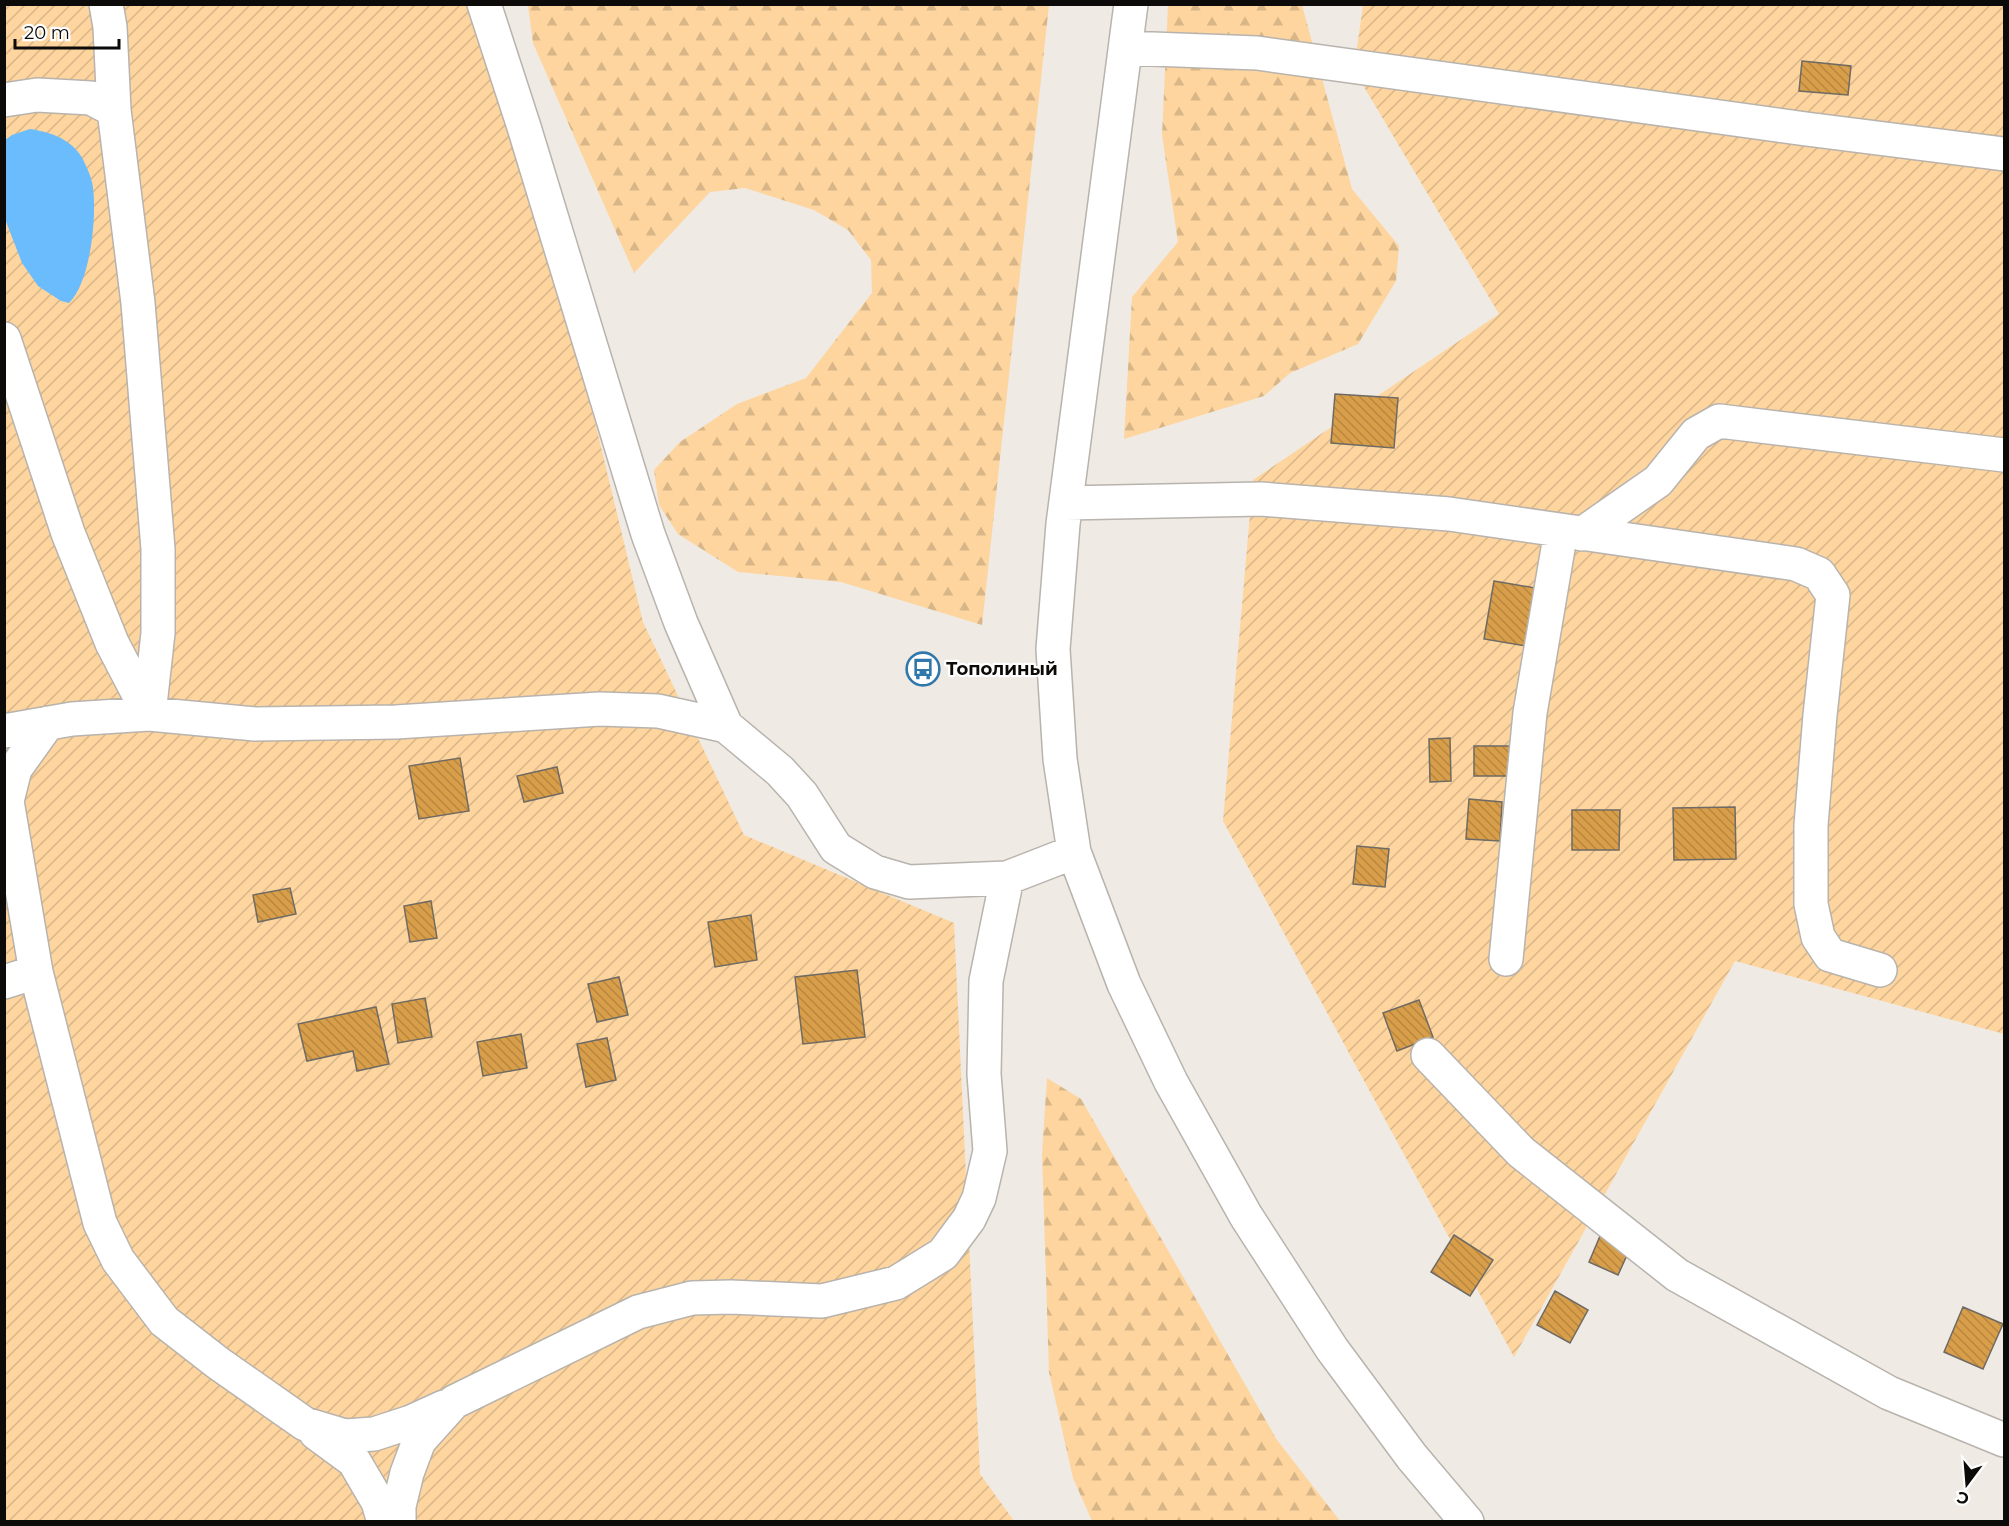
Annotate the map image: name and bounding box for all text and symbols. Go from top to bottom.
scale bar [15,12,118,50]
text: 20 m [24,22,70,44]
bus stop icon: Тополиный [905,651,941,687]
place label: Тополиный [946,658,1058,680]
north arrow [1937,1454,1997,1514]
text: С [1954,1487,1971,1509]

